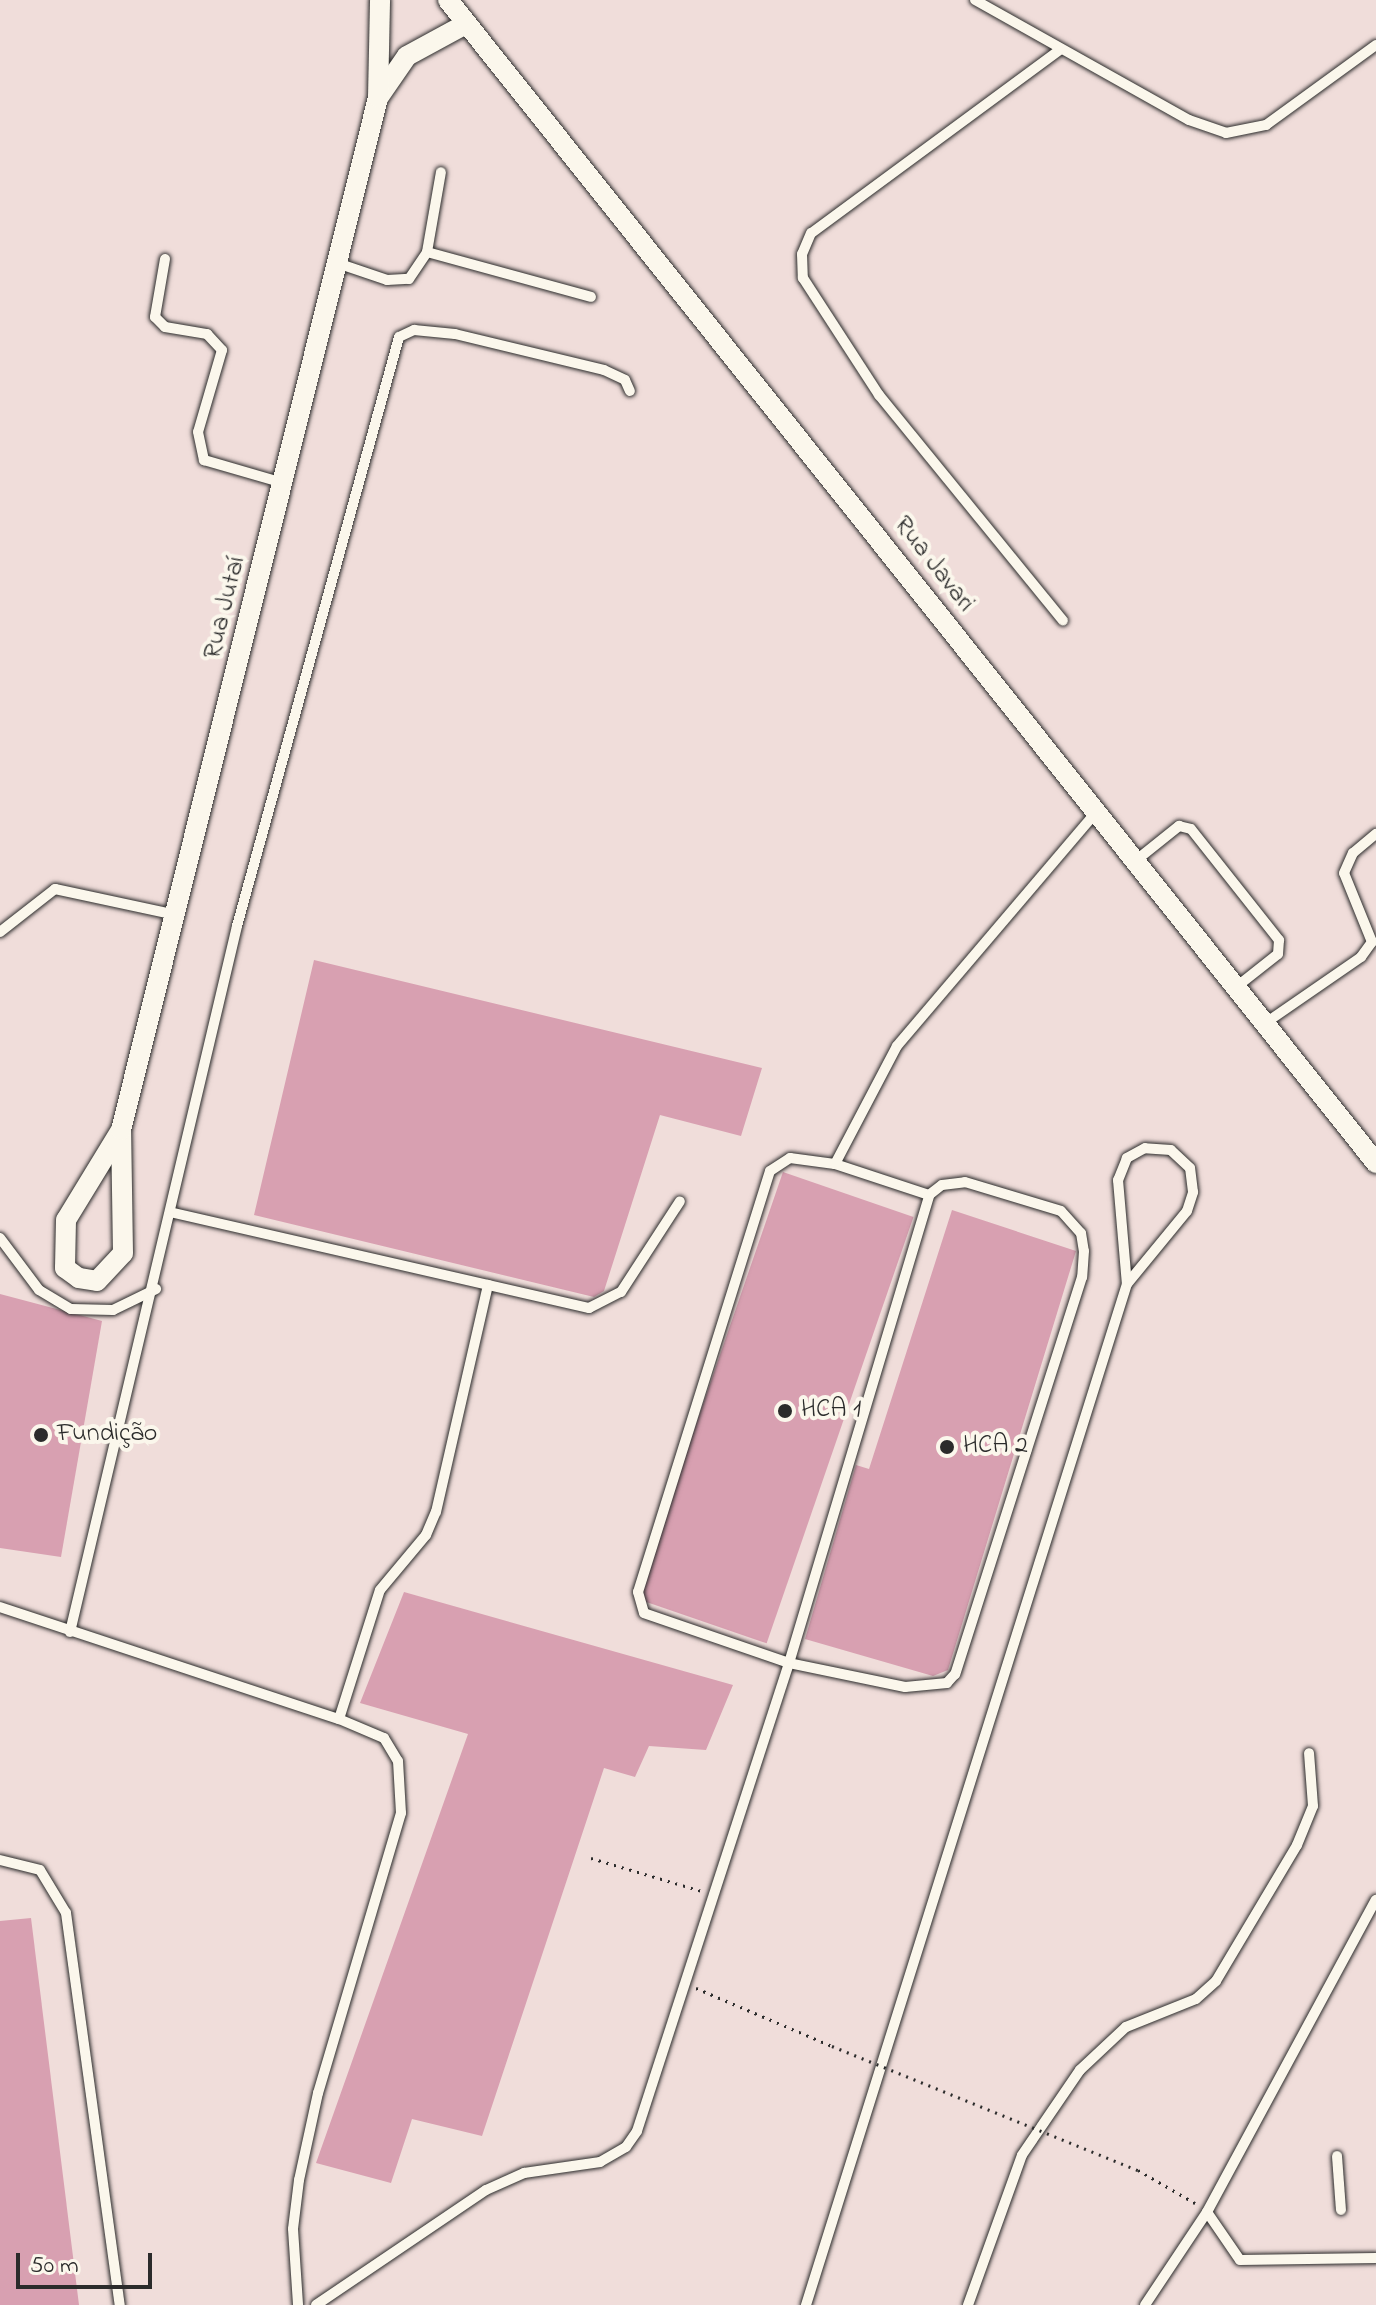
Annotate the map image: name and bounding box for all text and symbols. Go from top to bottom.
street label: Rua Javari [886,511,980,619]
street label: Rua Jutaí [198,553,254,663]
place label: HCA 1 [801,1395,861,1427]
marker: HCA 1 [776,1402,794,1420]
place label: Fundição [57,1419,157,1451]
marker: Fundição [32,1426,50,1444]
place label: HCA 2 [963,1431,1028,1463]
marker: HCA 2 [938,1438,956,1456]
scale bar [20,2237,156,2287]
text: 50 m [30,2249,79,2284]

